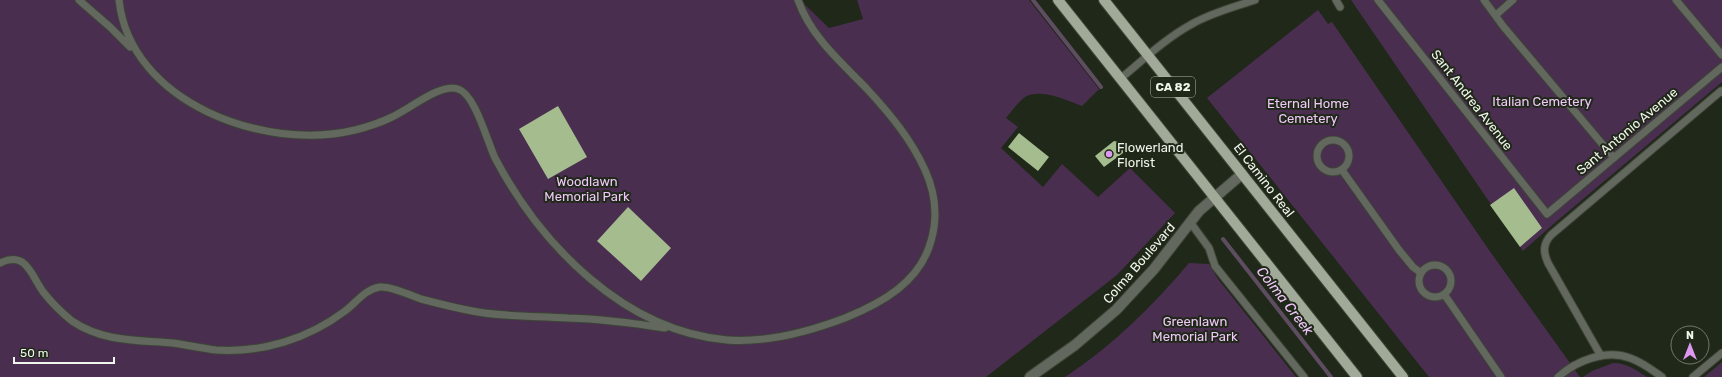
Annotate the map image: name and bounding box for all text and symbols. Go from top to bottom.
street label: Sant Andrea Avenue [1428,47,1516,153]
road number: CA 82 [1151,77,1195,97]
street label: Sant Antonio Avenue [1574,84,1680,178]
park label: Italian Cemetery [1492,94,1592,109]
park label: Eternal Home Cemetery [1267,96,1349,126]
place label: Flowerland Florist [1117,140,1183,170]
street label: El Camino Real [1231,140,1297,220]
marker: Flowerland Florist [1104,149,1114,159]
park label: Woodlawn Memorial Park [544,174,630,204]
street label: Colma Boulevard [1100,220,1178,306]
water label: Colma Creek [1253,263,1318,339]
park label: Greenlawn Memorial Park [1152,314,1238,344]
north arrow [1670,325,1710,365]
text: N [1686,329,1694,342]
scale bar [14,339,114,365]
text: 50 m [20,346,48,360]

